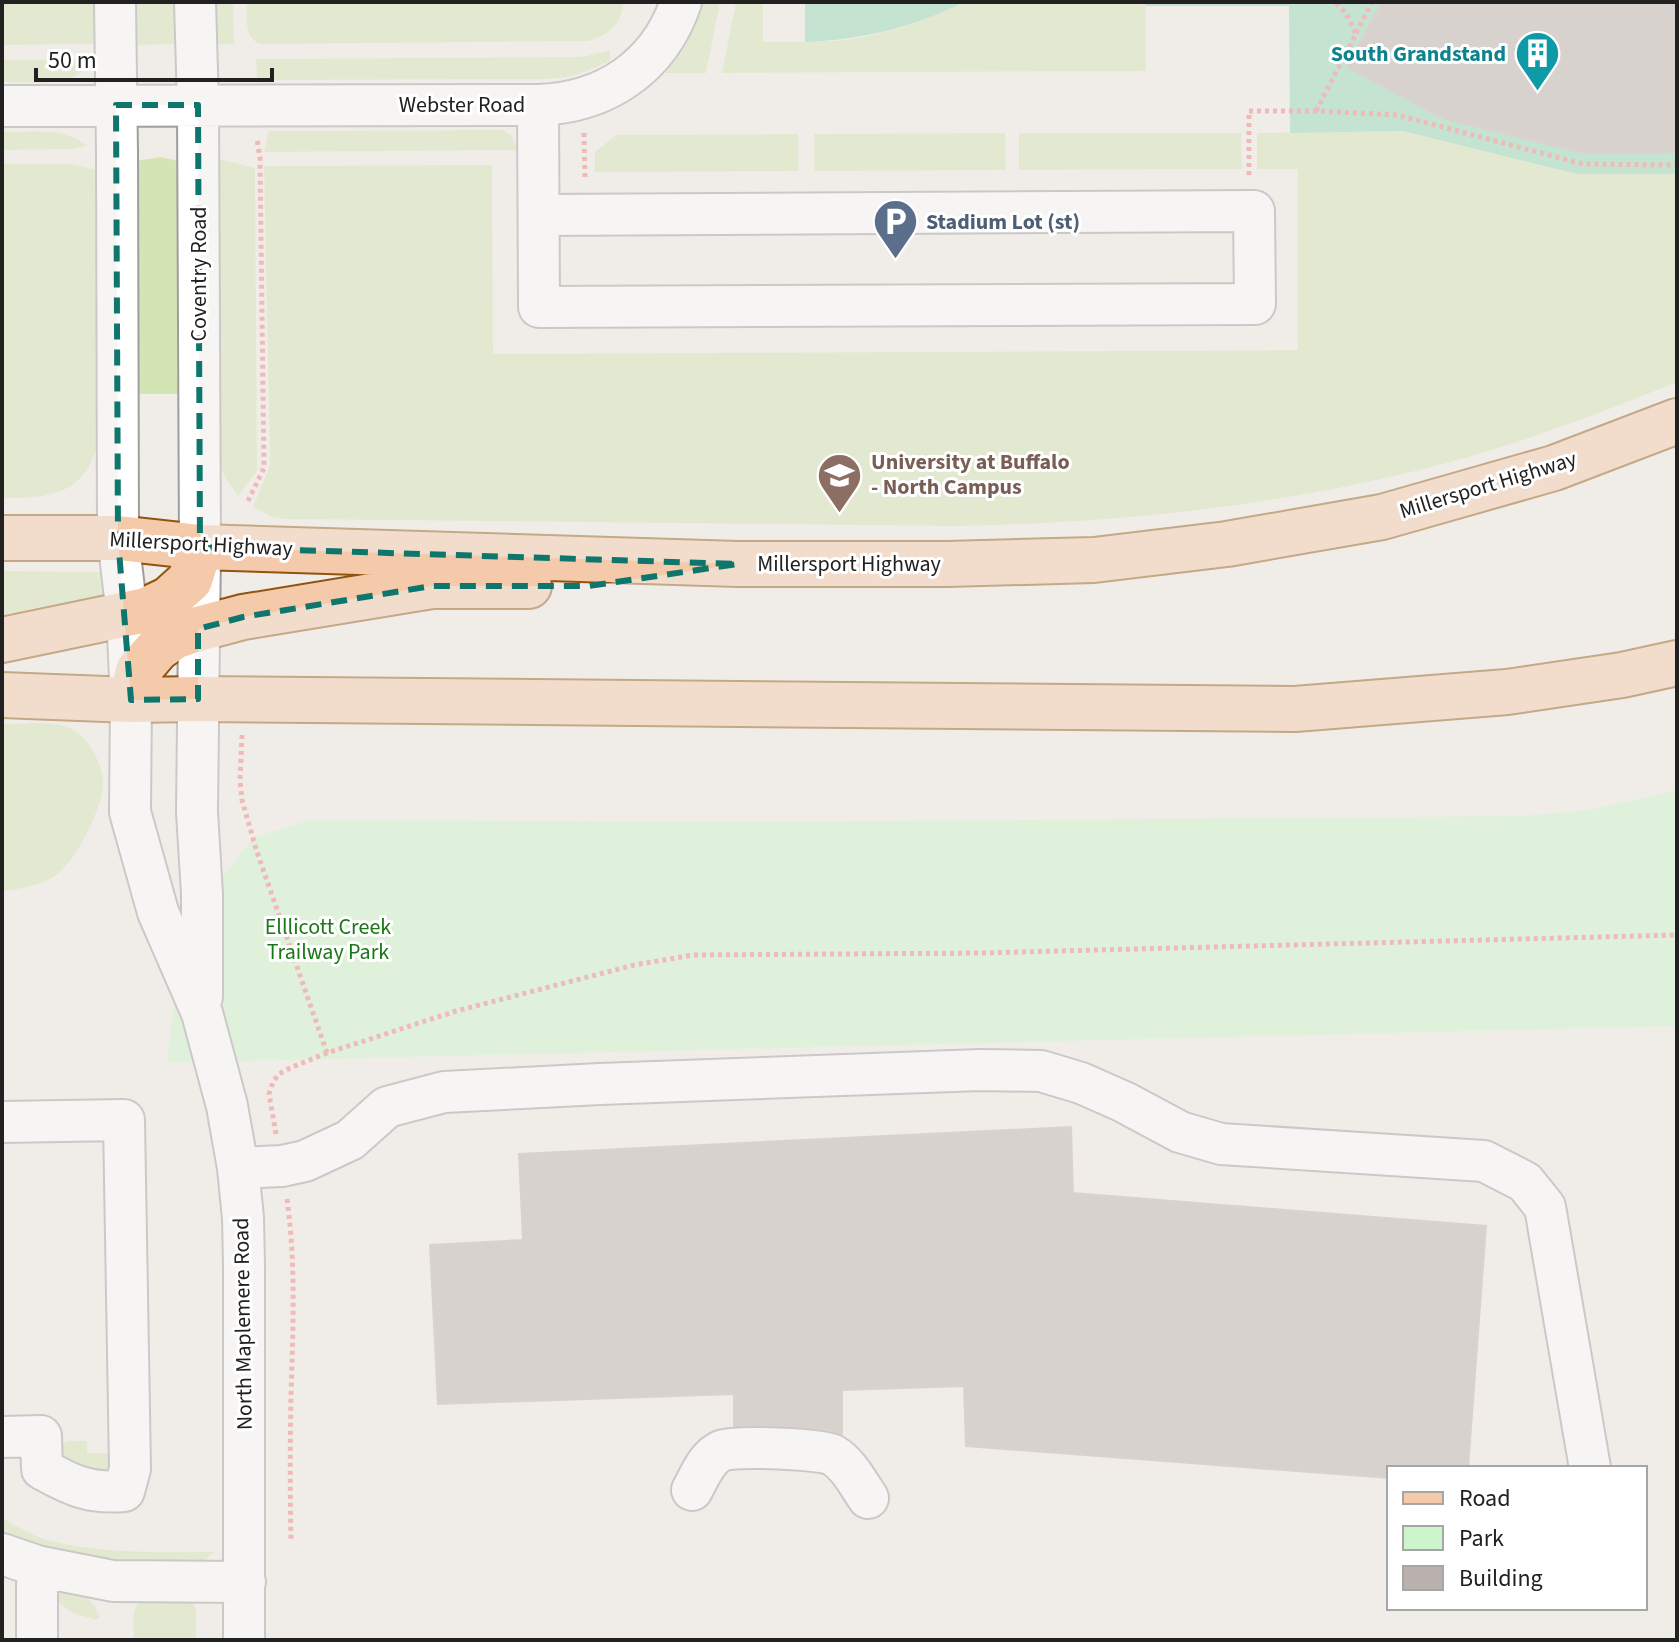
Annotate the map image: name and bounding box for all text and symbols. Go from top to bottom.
building icon: South Grandstand [1513,30,1561,93]
scale bar [36,32,272,82]
place label: South Grandstand [1331,38,1506,70]
text: 50 m [48,43,97,78]
street label: Webster Road [399,89,525,121]
parking icon: Stadium Lot (st) [871,198,919,261]
street label: Coventry Road [183,206,215,342]
place label: Stadium Lot (st) [926,206,1080,238]
street label: Millersport Highway [1395,443,1581,527]
place label: University at Buffalo - North Campus [871,446,1070,503]
school or university icon: University at Buffalo - North Campus [816,451,864,514]
street label: Millersport Highway [108,523,294,565]
street label: Millersport Highway [757,548,942,580]
park label: Elllicott Creek Trailway Park [265,911,391,968]
street label: North Maplemere Road [225,1217,261,1431]
legend [1387,1466,1647,1610]
text: Road [1459,1481,1511,1516]
text: Park [1459,1521,1504,1556]
text: Building [1459,1561,1543,1596]

